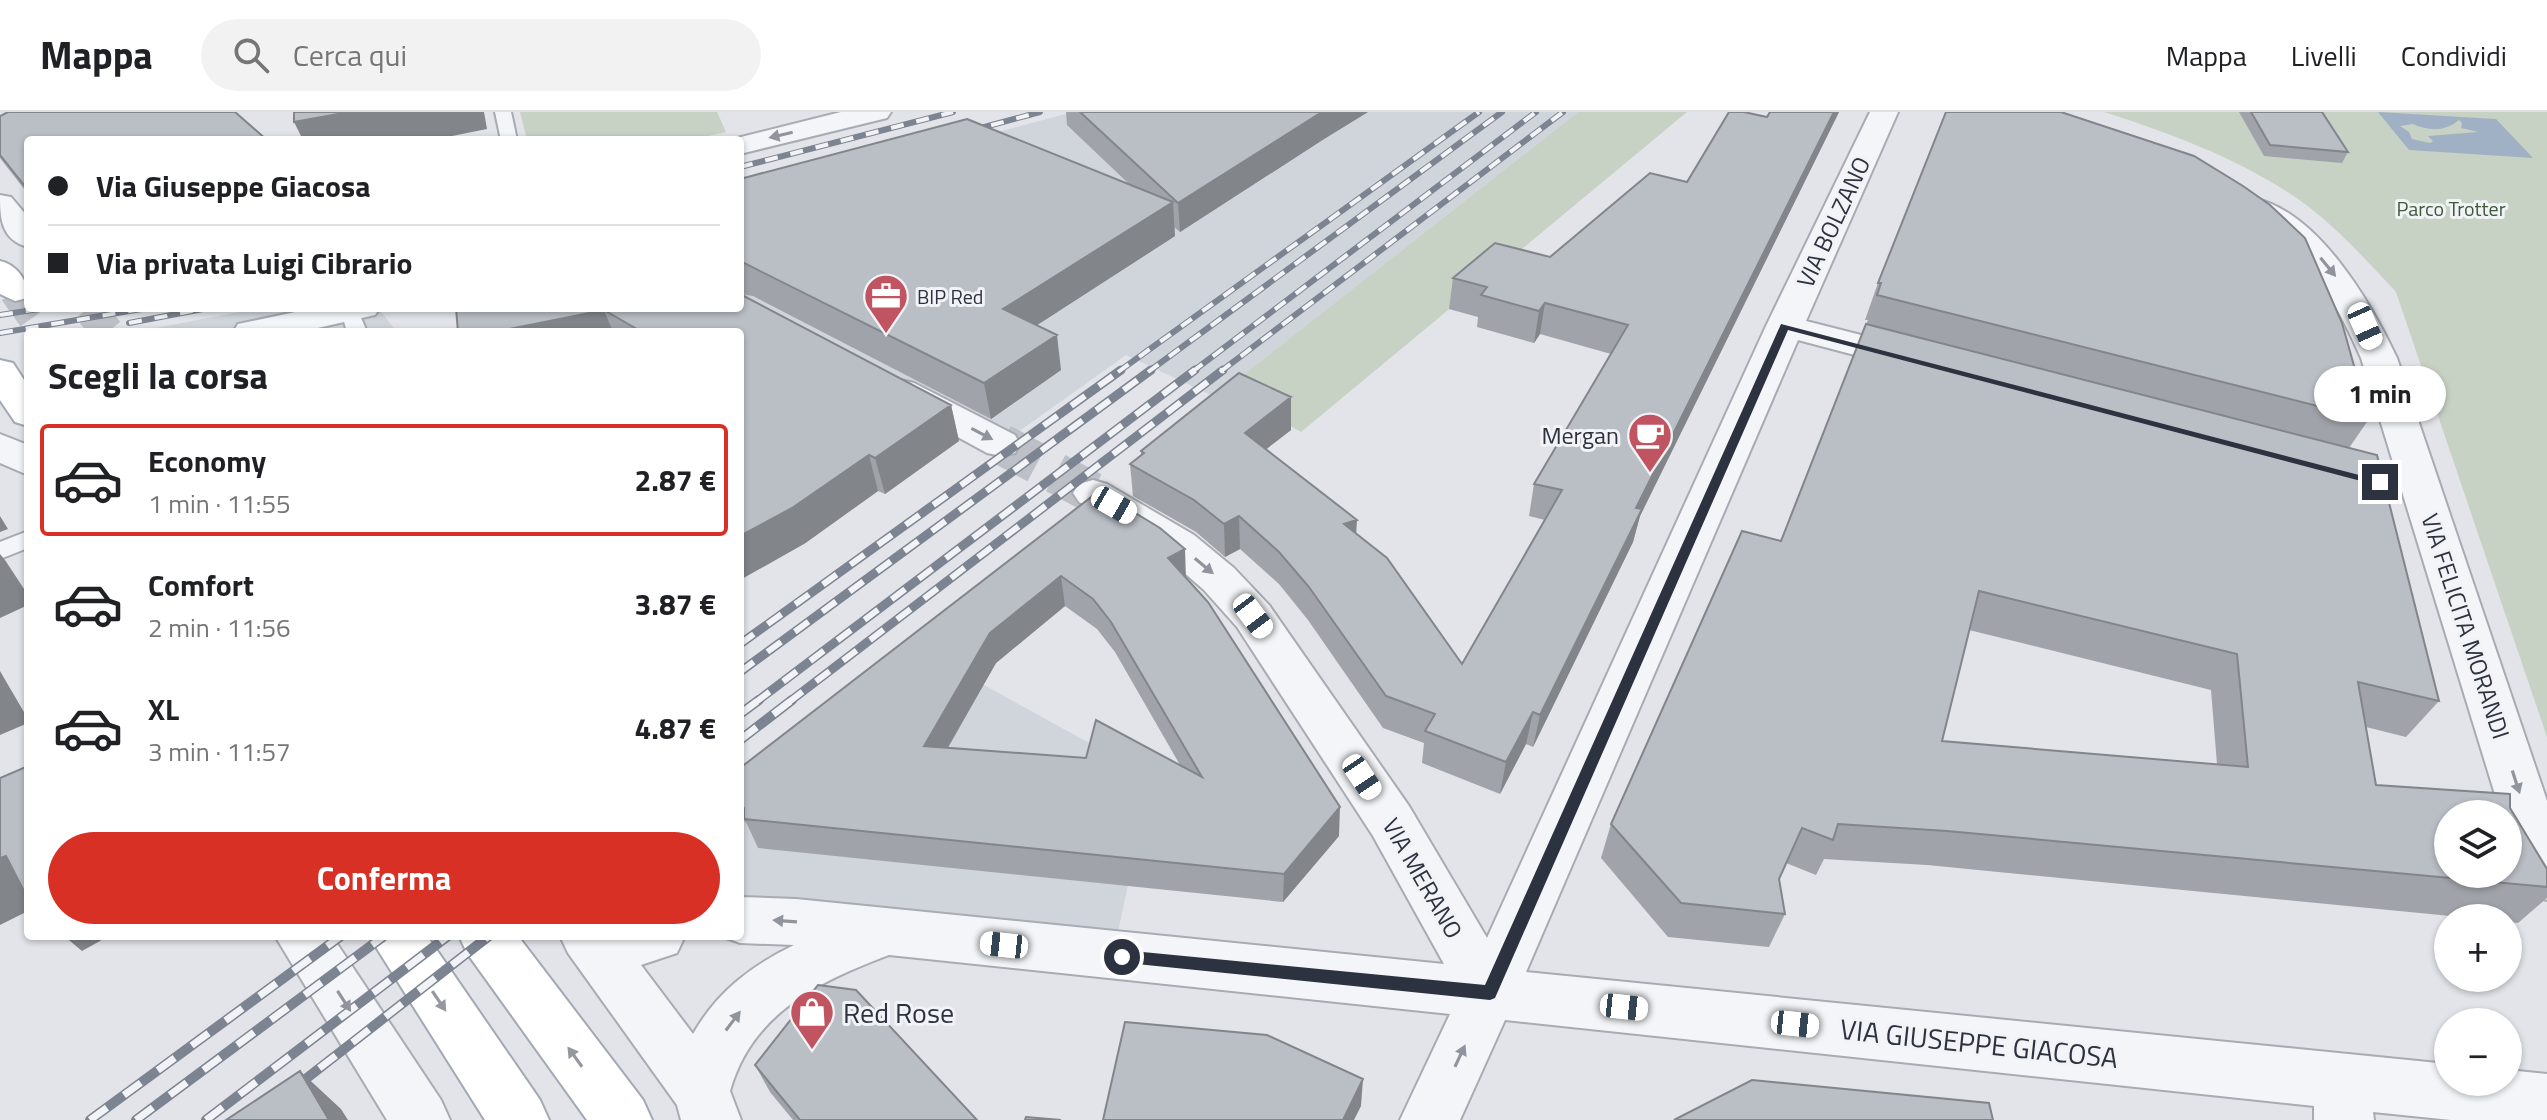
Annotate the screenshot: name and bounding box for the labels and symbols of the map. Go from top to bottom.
one-way arrow [769,130,794,142]
street label: VIA BOLZANO [1787,151,1879,293]
park label: Parco Trotter [2396,193,2506,224]
one-way arrow [2319,257,2336,277]
office icon: BIP Red [862,272,910,335]
place label: BIP Red [917,281,983,312]
car [2344,299,2386,353]
callout: 1 min [2314,366,2446,422]
cafe icon: Mergan [1626,411,1674,474]
place label: Mergan [1541,417,1619,453]
one-way arrow [971,427,993,441]
route end [2362,464,2398,500]
car [1087,483,1141,527]
street label: VIA FELICITA MORANDI [2413,509,2519,743]
one-way arrow [1194,557,1214,574]
car [1229,590,1277,642]
car [1339,750,1385,804]
one-way arrow [2510,771,2523,795]
street label: VIA MERANO [1374,811,1472,945]
one-way arrow [772,914,797,927]
car [979,931,1029,959]
route start [1104,939,1140,975]
shop icon: Red Rose [788,988,836,1051]
one-way arrow [432,990,447,1011]
one-way arrow [337,991,352,1012]
place label: Red Rose [843,991,954,1034]
car [1599,993,1649,1021]
street label: VIA GIUSEPPE GIACOSA [1838,1007,2120,1079]
car [1770,1010,1820,1038]
one-way arrow [725,1011,741,1031]
one-way arrow [1453,1045,1467,1068]
one-way arrow [568,1047,584,1067]

